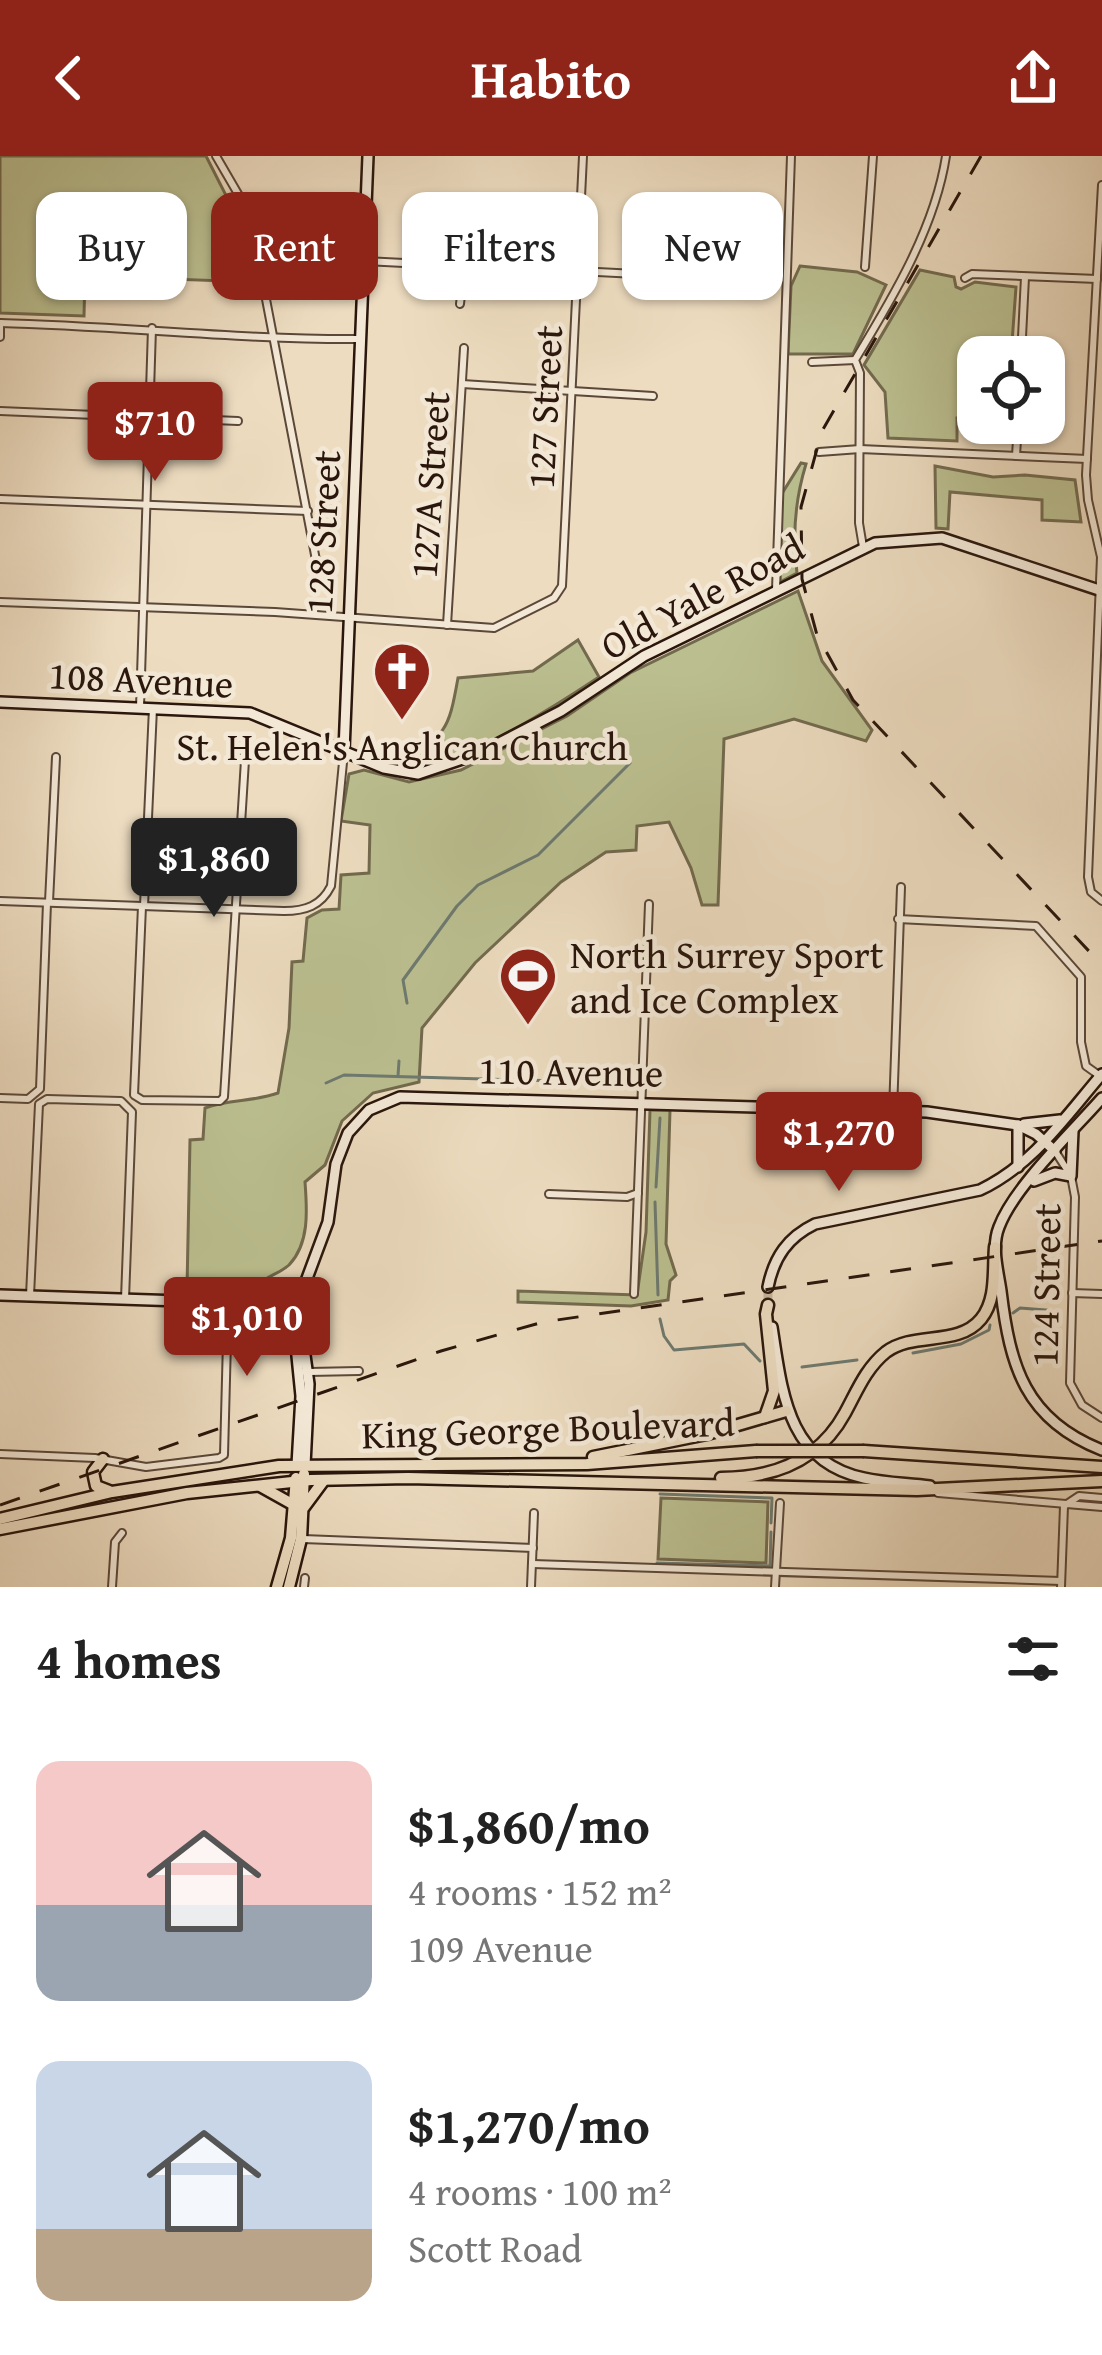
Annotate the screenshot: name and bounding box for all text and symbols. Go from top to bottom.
text: Habito [471,39,631,118]
icon: back [36,45,102,111]
icon: share [1000,45,1066,111]
chip: Buy [36,192,187,300]
chip: Rent [211,192,378,300]
chip: Filters [402,192,598,300]
chip: New [622,192,783,300]
street label: 127 Street [511,324,576,490]
map controls [957,336,1065,444]
button: locate [957,336,1065,444]
pin: $710 [84,382,226,484]
street label: 127A Street [394,389,463,580]
text: $710 [115,392,195,449]
street label: 128 Street [289,449,354,615]
street label: Old Yale Road [590,518,814,673]
church icon: St. Helen's Anglican Church [371,640,433,722]
street label: 108 Avenue [47,645,235,712]
place label: St. Helen's Anglican Church [176,717,628,774]
pin: $1,860 [116,818,312,920]
text: $1,860 [158,828,270,885]
place label: North Surrey Sport and Ice Complex [570,925,884,1027]
sports icon: North Surrey Sport and Ice Complex [497,945,559,1027]
street label: 110 Avenue [478,1040,664,1101]
pin: $1,270 [741,1092,937,1194]
text: $1,270 [783,1102,895,1159]
street label: 124 Street [1015,1202,1074,1367]
pin: $1,010 [149,1277,345,1379]
text: $1,010 [191,1287,303,1344]
street label: King George Boulevard [360,1392,736,1462]
text: 4 homes [36,1622,222,1697]
icon: filters [1000,1626,1066,1692]
text: $1,860/mo [408,1787,650,1862]
icon: home [132,1809,276,1953]
text: 4 rooms · 152 m² [408,1862,672,1919]
text: 109 Avenue [408,1919,593,1976]
text: $1,270/mo [408,2087,650,2162]
icon: home [132,2109,276,2253]
text: 4 rooms · 100 m² [408,2162,672,2219]
text: Scott Road [408,2219,582,2276]

